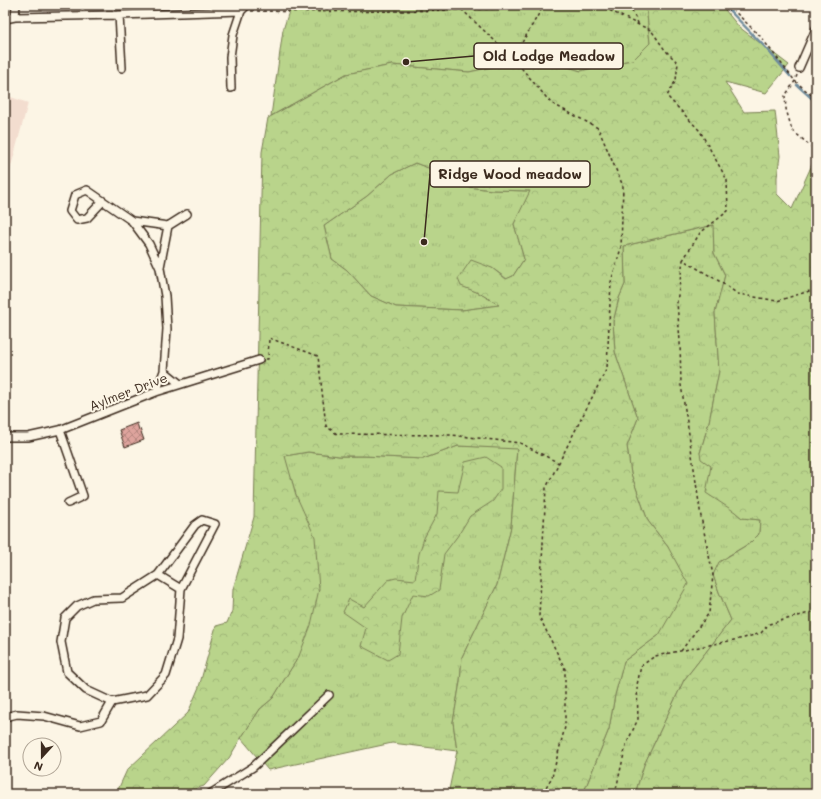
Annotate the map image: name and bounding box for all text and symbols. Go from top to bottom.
callout: Old Lodge Meadow [474,43,623,69]
text: Old Lodge Meadow [483,46,615,65]
callout: Ridge Wood meadow [430,161,590,187]
text: Ridge Wood meadow [438,164,582,183]
street label: Aylmer Drive [86,368,170,414]
north arrow [22,737,62,777]
text: N [32,758,45,775]

